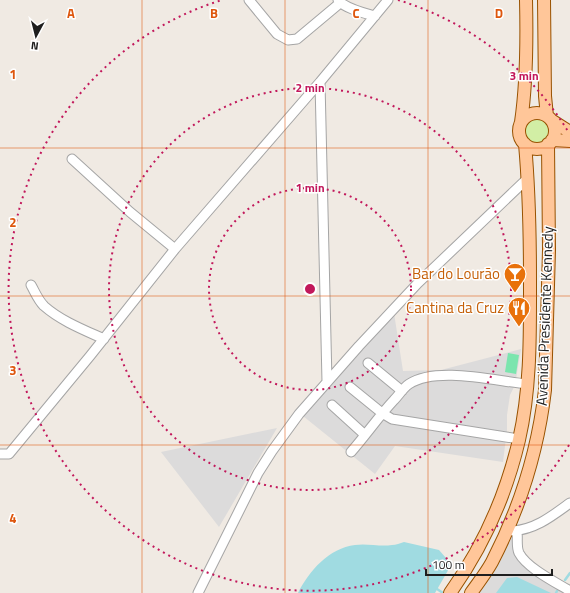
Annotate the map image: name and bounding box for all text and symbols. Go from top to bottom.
text: A [67,3,75,23]
text: B [210,3,218,23]
text: C [352,3,360,23]
text: D [495,3,503,23]
north arrow [16,16,56,56]
text: N [30,38,40,54]
text: 1 [9,64,17,84]
text: 3 min [509,66,539,85]
text: 2 min [295,78,325,97]
text: 1 min [295,178,325,197]
text: 2 [9,212,17,232]
street label: Avenida Presidente Kennedy [530,226,559,406]
bar icon: Bar do Lourão [502,261,528,294]
place label: Bar do Lourão [412,262,500,285]
centre of rings [303,282,317,296]
restaurant icon: Cantina da Cruz [506,295,532,328]
place label: Cantina da Cruz [406,296,504,319]
text: 3 [9,360,17,380]
text: 4 [9,508,17,528]
scale bar [426,551,552,577]
text: 100 m [432,555,465,574]

